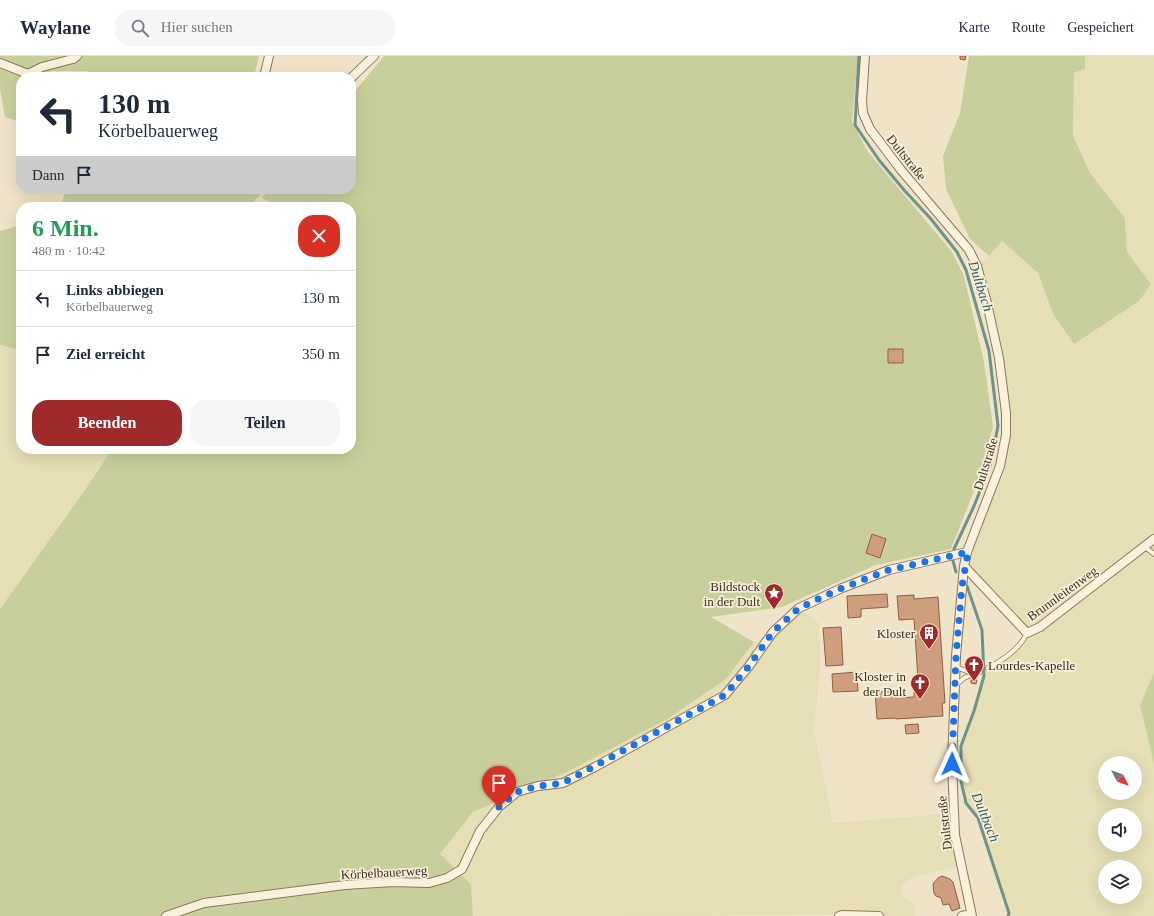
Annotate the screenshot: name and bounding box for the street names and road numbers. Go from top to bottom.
street label: Dultstraße [884,132,930,183]
street label: Dultstraße [970,436,1001,492]
street label: Brunnleitenweg [1024,563,1101,624]
street label: Dultstraße [934,795,955,851]
street label: Körbelbauerweg [340,863,428,882]

